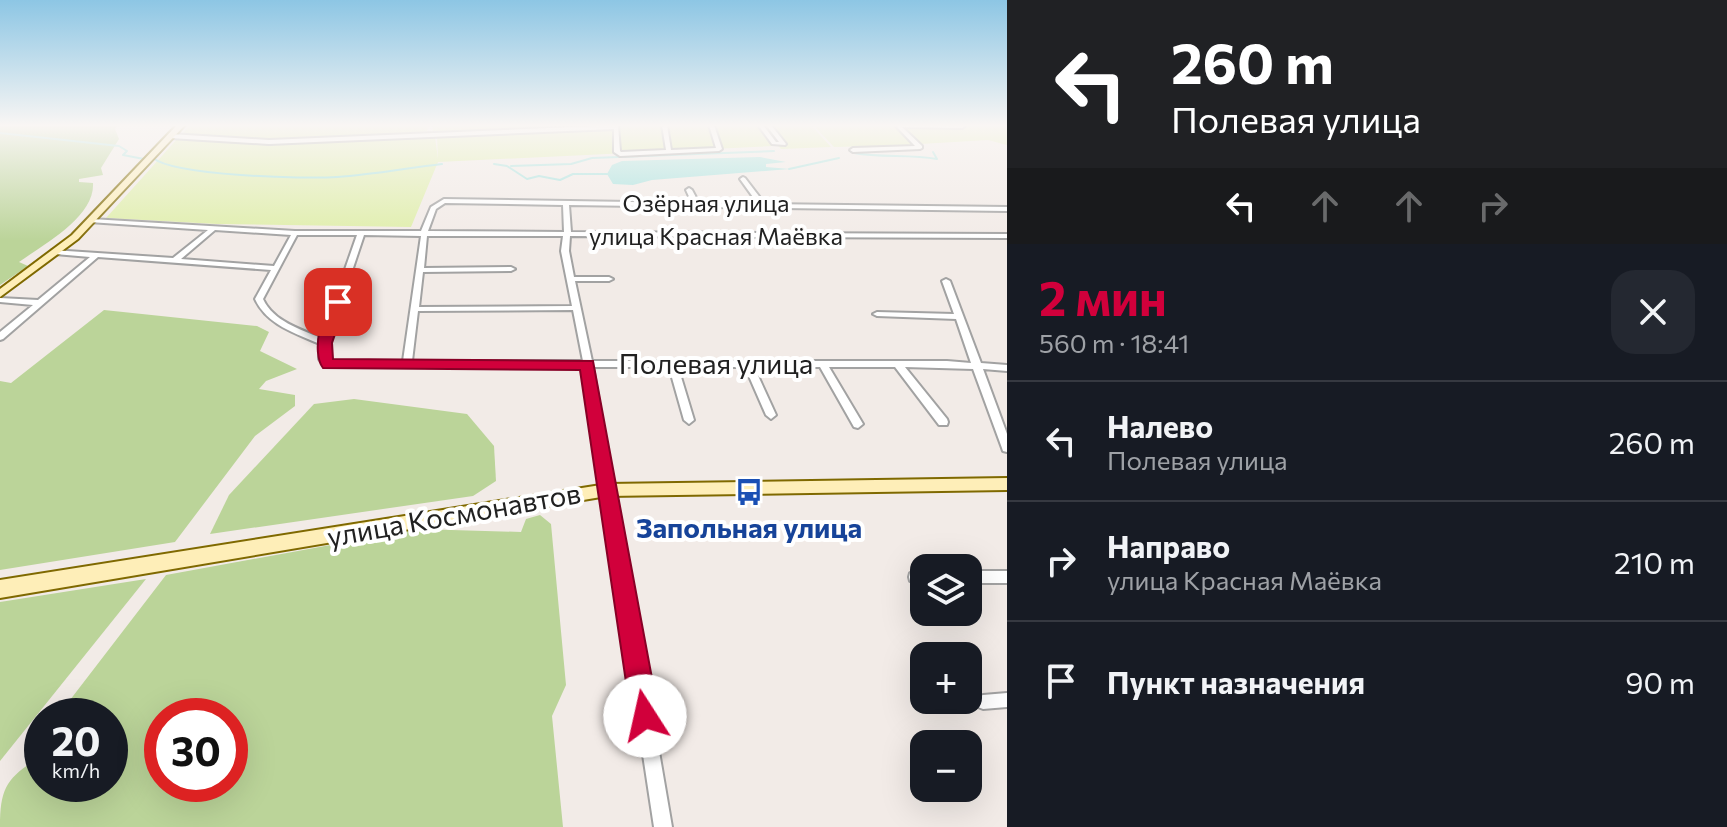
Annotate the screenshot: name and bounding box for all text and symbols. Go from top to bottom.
text: 260 m [1171,27,1334,96]
icon: left [1039,32,1143,136]
text: Полевая улица [1171,96,1421,140]
icon: left [1219,184,1263,228]
icon: ahead [1303,184,1347,228]
icon: ahead [1387,184,1431,228]
icon: right [1471,184,1515,228]
street label: Озёрная улица [623,188,789,217]
street label: улица Красная Маёвка [589,221,843,250]
text: 2 мин [1039,267,1167,326]
pin [304,268,372,336]
button: close [1611,270,1695,354]
icon: arrive [316,280,360,324]
text: 560 m · 18:41 [1039,327,1189,358]
street label: Полевая улица [619,346,813,380]
text: Налево [1107,407,1213,444]
icon: left [1039,419,1083,463]
text: 260 m [1609,423,1695,460]
text: Полевая улица [1107,444,1288,475]
street label: улица Космонавтов [324,475,583,553]
bus stop icon: Запольная улица [734,477,764,507]
place label: Запольная улица [636,510,862,544]
text: Направо [1107,527,1230,564]
icon: right [1039,539,1083,583]
text: 210 m [1614,543,1695,580]
map controls [910,554,982,802]
button: layers [910,554,982,626]
text: улица Красная Маёвка [1107,564,1382,595]
button: + [910,642,982,714]
icon: arrive [1039,659,1083,703]
text: Пункт назначения [1107,663,1365,700]
text: 90 m [1625,663,1695,700]
position arrow [603,674,687,758]
speed limit sign: 30 [144,698,248,802]
text: 20 [51,715,101,764]
button: − [910,730,982,802]
text: km/h [52,758,100,782]

